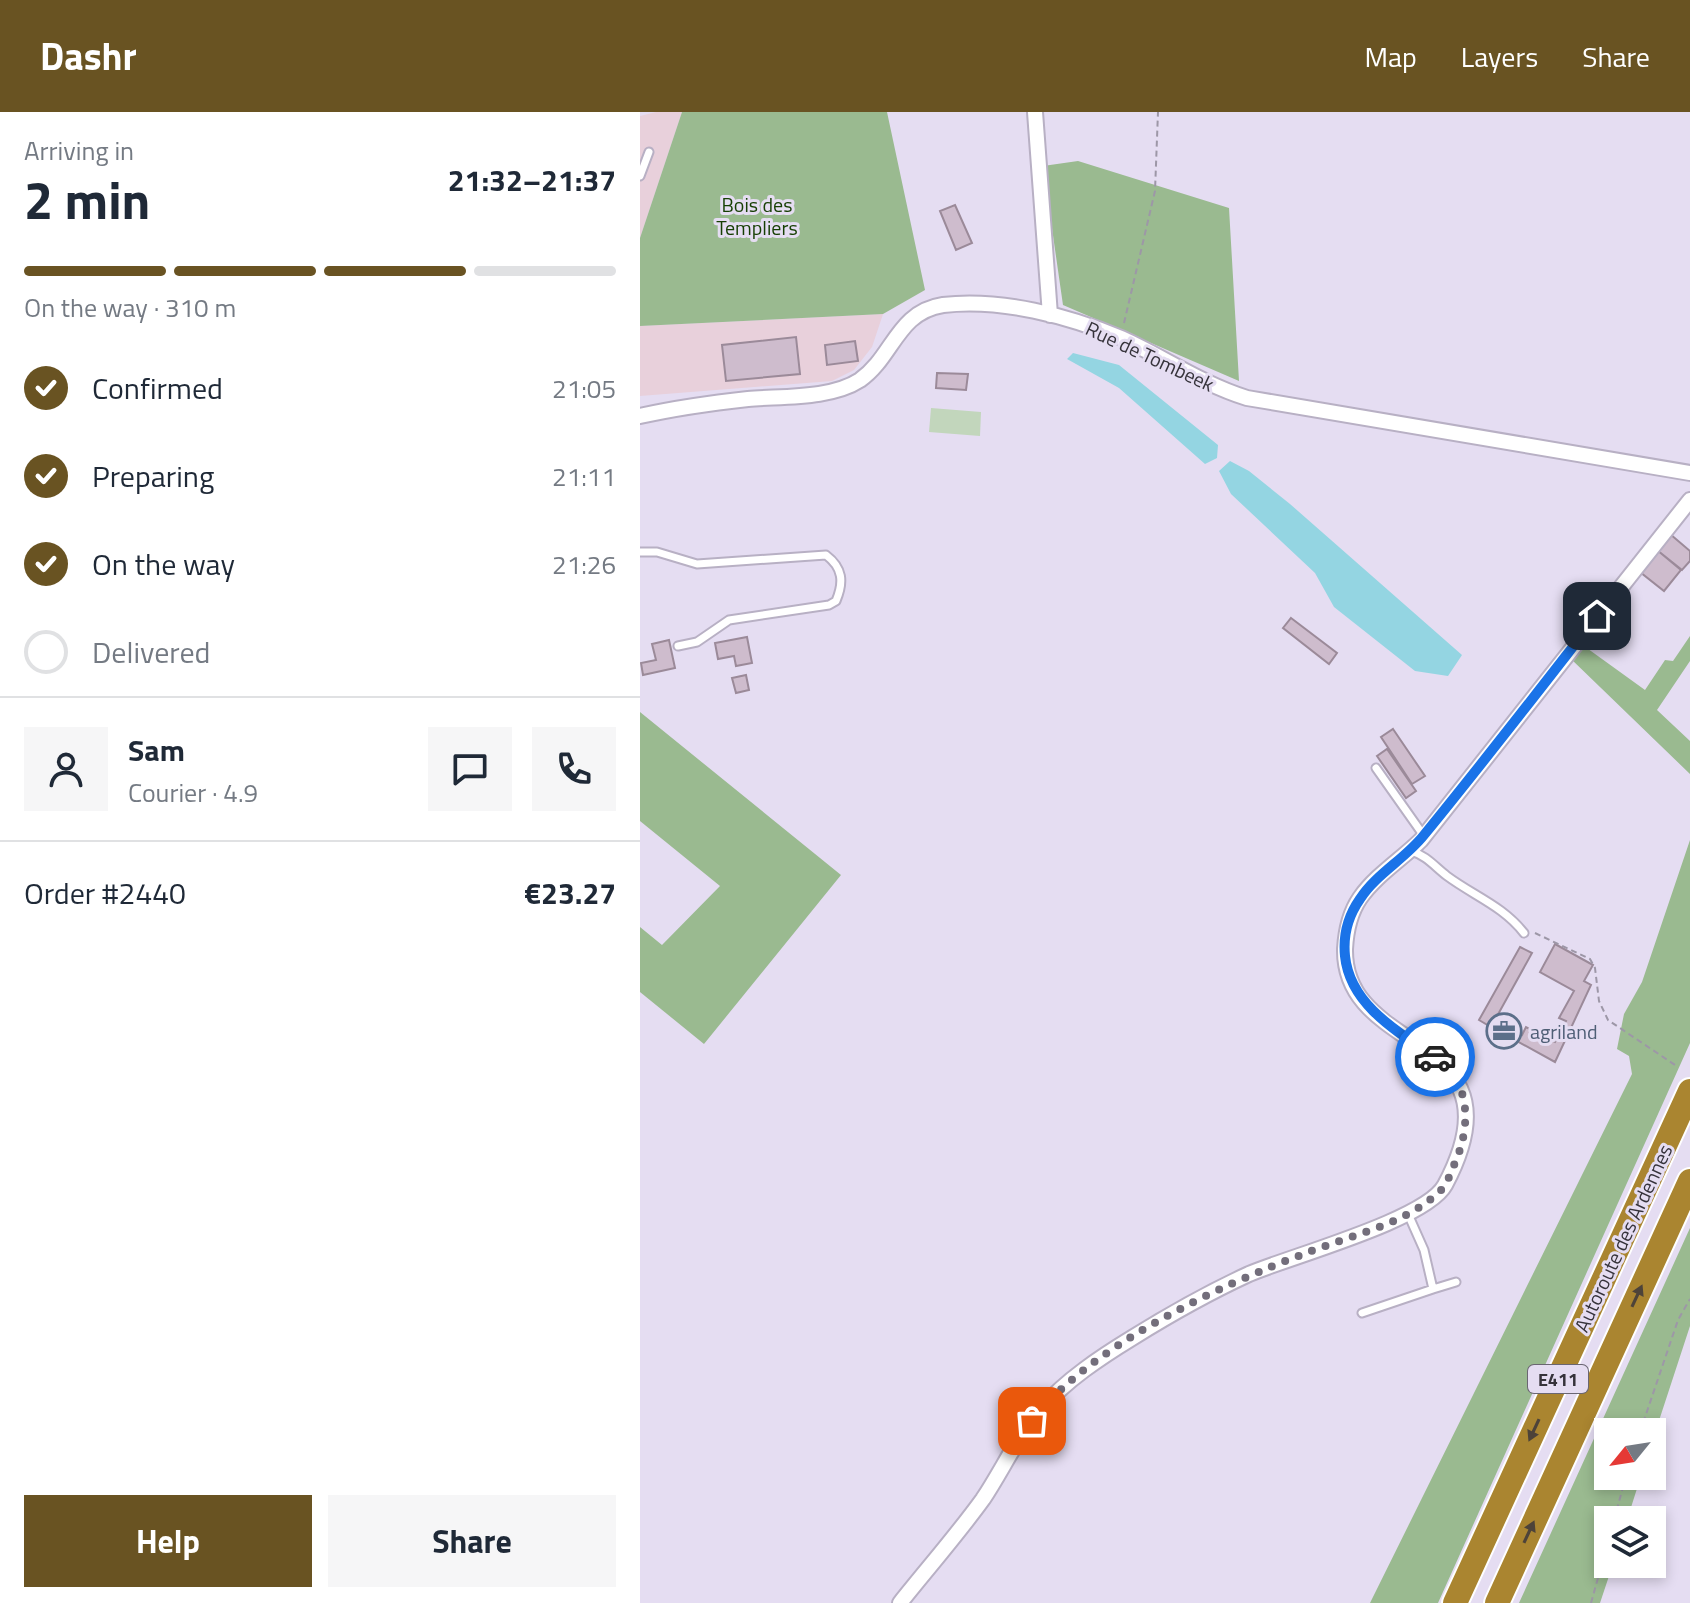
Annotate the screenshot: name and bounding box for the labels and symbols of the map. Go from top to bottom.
park label: Bois des Templiers [716,189,798,243]
street label: Rue de Tombeek [1081,313,1220,400]
pin [1563,582,1631,650]
office icon: agriland [1485,1012,1523,1050]
place label: agriland [1530,1016,1598,1047]
courier [1395,1017,1475,1097]
street label: Autoroute des Ardennes [1566,1139,1680,1337]
one-way arrow [1631,1284,1644,1307]
road number: E411 [1528,1365,1588,1393]
pin [998,1387,1066,1455]
north arrow [1594,1418,1666,1490]
one-way arrow [1527,1419,1541,1442]
one-way arrow [1522,1520,1536,1544]

